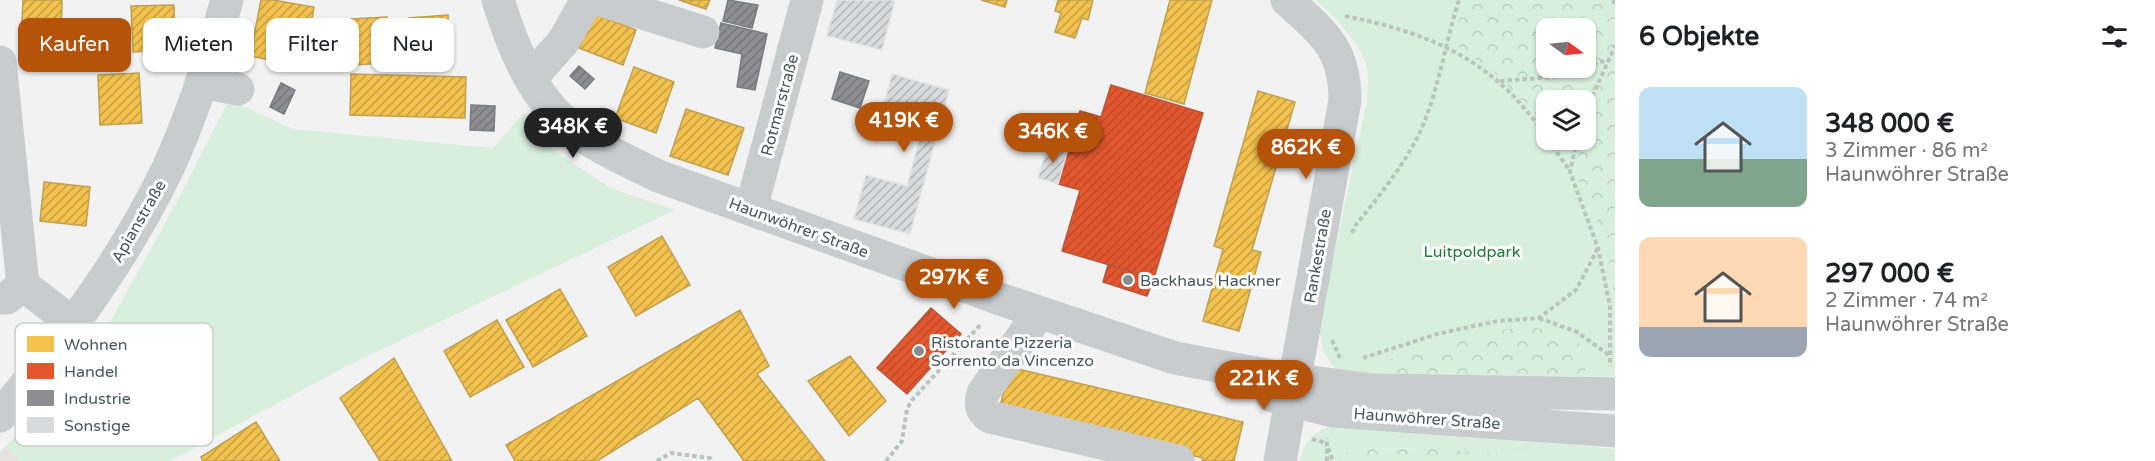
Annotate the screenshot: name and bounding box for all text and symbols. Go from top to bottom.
chip: Kaufen [18,18,131,72]
chip: Mieten [143,18,254,72]
chip: Filter [266,18,359,72]
chip: Neu [371,18,454,72]
north arrow [1536,18,1596,78]
map controls [1536,18,1596,150]
icon: filters [2098,20,2131,53]
text: 6 Objekte [1639,21,1759,52]
street label: Rotmarstraße [757,52,803,158]
button: layers [1536,90,1596,150]
pin: 419K € [855,102,953,153]
pin: 348K € [524,108,622,159]
text: 348 000 € [1825,108,1954,139]
text: 419K € [869,109,939,133]
icon: home [1687,111,1759,183]
pin: 346K € [1004,113,1102,164]
text: 348K € [538,115,608,139]
text: 346K € [1018,120,1088,144]
pin: 862K € [1257,129,1355,180]
text: 862K € [1271,136,1341,160]
text: 3 Zimmer · 86 m² [1825,139,1988,163]
text: Haunwöhrer Straße [1825,163,2009,187]
street label: Apianstraße [107,177,171,266]
street label: Haunwöhrer Straße [726,193,871,262]
street label: Rankestraße [1300,207,1336,305]
park label: Luitpoldpark [1424,242,1521,262]
text: 297 000 € [1825,258,1954,289]
pin: 297K € [905,259,1003,310]
icon: home [1687,261,1759,333]
text: 297K € [919,266,989,290]
place label: Backhaus Hackner [1140,271,1282,291]
marker: Backhaus Hackner [1121,273,1135,287]
text: 2 Zimmer · 74 m² [1825,289,1988,313]
text: Haunwöhrer Straße [1825,313,2009,337]
legend [15,323,213,446]
place label: Ristorante Pizzeria Sorrento da Vincenzo [931,333,1094,371]
text: Wohnen [64,335,127,355]
marker: Ristorante Pizzeria Sorrento da Vincenzo [912,344,926,358]
pin: 221K € [1215,360,1313,411]
text: Handel [64,362,118,382]
text: 221K € [1229,367,1299,391]
text: Industrie [64,389,131,409]
street label: Haunwöhrer Straße [1353,404,1501,434]
text: Sonstige [64,416,130,436]

